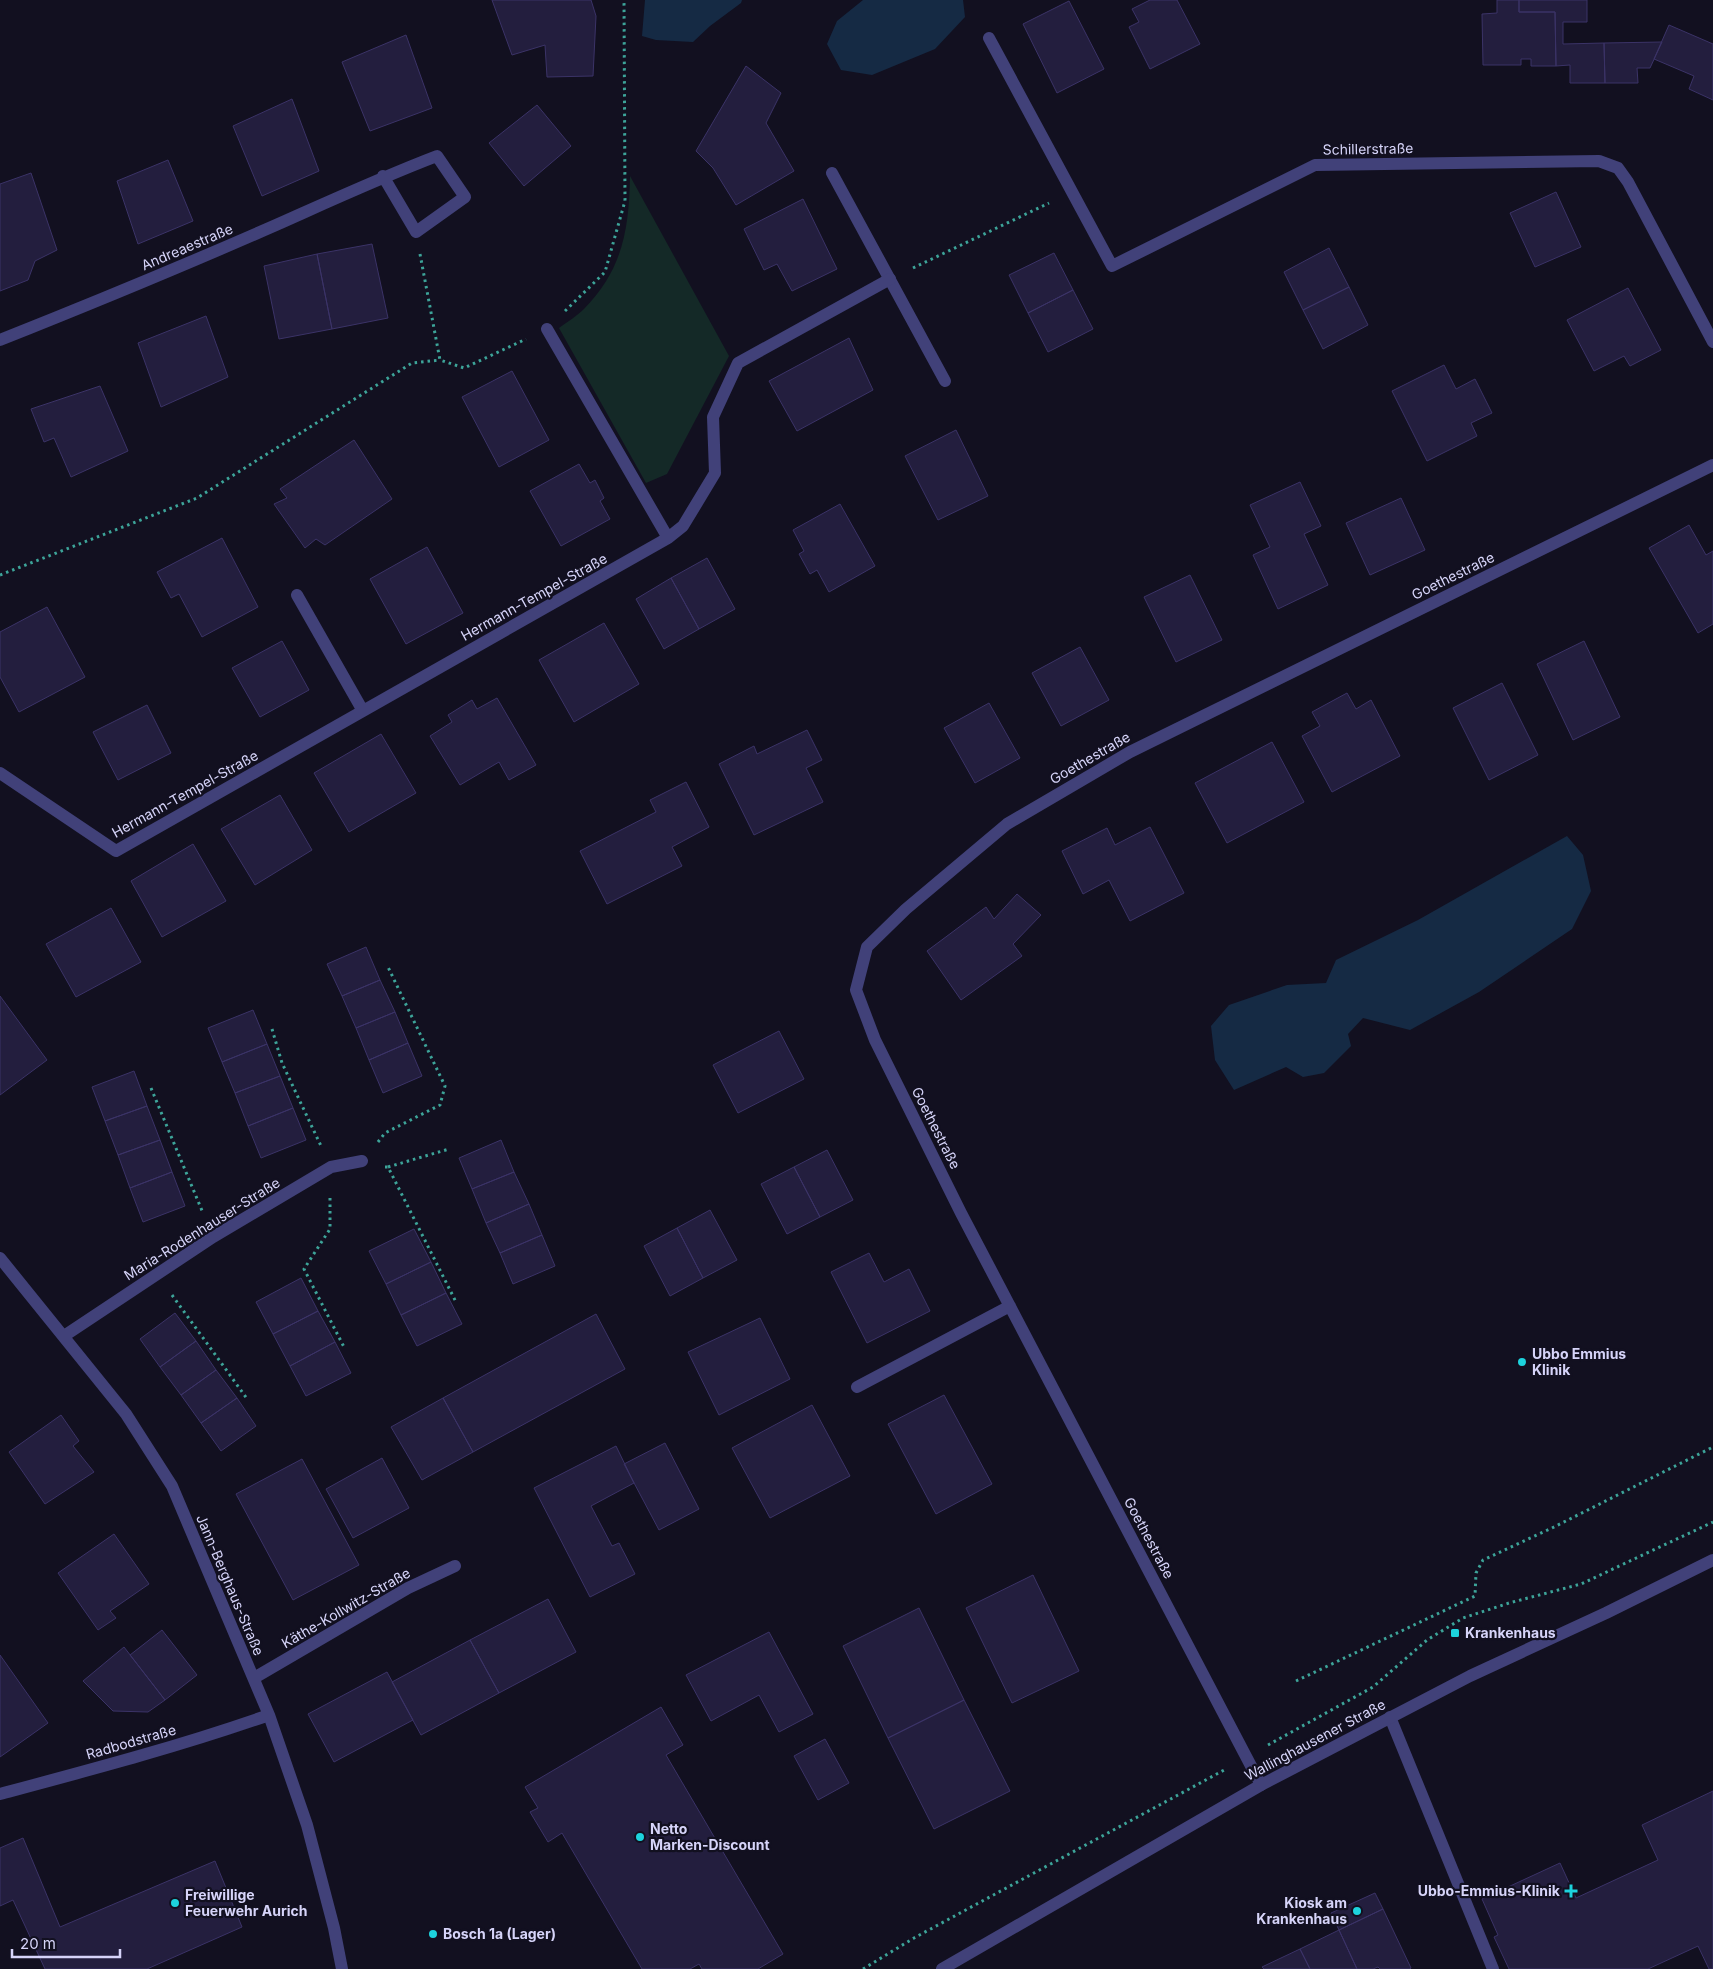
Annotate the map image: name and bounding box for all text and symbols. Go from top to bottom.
street label: Schillerstraße [1322,139,1414,158]
street label: Andreaestraße [138,220,235,273]
street label: Goethestraße [1409,548,1497,603]
street label: Hermann-Tempel-Straße [458,549,610,644]
street label: Goethestraße [1047,728,1133,787]
street label: Hermann-Tempel-Straße [109,746,261,841]
street label: Goethestraße [908,1084,964,1172]
street label: Maria-Rodenhauser-Straße [121,1174,283,1284]
place label: Ubbo Emmius Klinik [1532,1345,1626,1378]
marker: Ubbo Emmius Klinik [1516,1356,1528,1368]
street label: Goethestraße [1121,1494,1178,1581]
street label: Jann-Berghaus-Straße [193,1512,268,1658]
street label: Käthe-Kollwitz-Straße [278,1564,413,1651]
place label: Krankenhaus [1465,1624,1556,1641]
marker: Krankenhaus [1449,1627,1461,1639]
street label: Wallinghausener Straße [1241,1695,1388,1784]
street label: Radbodstraße [84,1721,178,1762]
place label: Netto Marken-Discount [650,1820,770,1853]
marker: Netto Marken-Discount [634,1831,646,1843]
place label: Ubbo-Emmius-Klinik [1418,1882,1561,1899]
marker: Ubbo-Emmius-Klinik [1564,1884,1578,1898]
place label: Freiwillige Feuerwehr Aurich [185,1886,308,1919]
place label: Kiosk am Krankenhaus [1256,1894,1347,1927]
marker: Freiwillige Feuerwehr Aurich [169,1897,181,1909]
marker: Kiosk am Krankenhaus [1351,1905,1363,1917]
place label: Bosch 1a (Lager) [443,1925,556,1942]
scale bar [12,1926,120,1958]
marker: Bosch 1a (Lager) [427,1928,439,1940]
text: 20 m [20,1934,56,1953]

